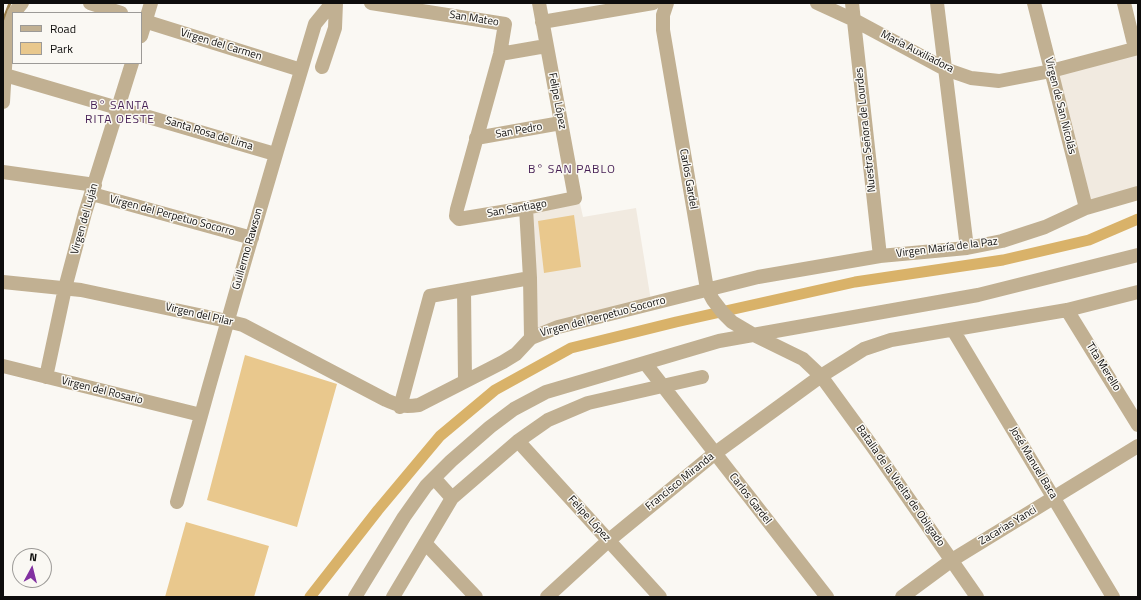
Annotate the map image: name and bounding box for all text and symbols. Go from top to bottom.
street label: San Mateo [448,9,500,29]
legend [12,12,142,64]
text: Road [50,19,76,38]
street label: Virgen del Carmen [179,26,263,64]
street label: María Auxiliadora [878,28,956,76]
text: Park [50,39,73,58]
street label: Virgen de San Nicolás [1042,56,1078,156]
street label: Nuestra Señora de Lourdes [853,67,879,193]
street label: Felipe López [545,72,569,130]
district label: B° SANTA RITA OESTE [85,99,155,127]
street label: Santa Rosa de Lima [164,114,254,154]
street label: San Pedro [495,120,543,142]
street label: Carlos Gardel [676,148,700,210]
district label: B° SAN PABLO [528,163,616,177]
street label: Virgen del Luján [69,182,101,256]
street label: Virgen del Perpetuo Socorro [108,193,236,239]
street label: San Santiago [486,197,548,221]
street label: Guillermo Rawson [230,207,266,291]
street label: Virgen María de la Paz [895,235,999,261]
street label: Virgen del Perpetuo Socorro [539,294,667,340]
street label: Virgen del Pilar [164,301,234,329]
street label: Tita Merello [1083,340,1123,394]
street label: Virgen del Rosario [60,374,144,408]
street label: Batalla de la Vuelta de Obligado [853,423,947,549]
street label: José Manuel Baca [1006,425,1060,501]
street label: Francisco Miranda [643,450,717,514]
street label: Carlos Gardel [726,471,774,527]
street label: Felipe López [565,493,613,545]
street label: Zacarias Yanci [977,504,1039,548]
north arrow [12,548,52,588]
text: N [29,549,38,565]

